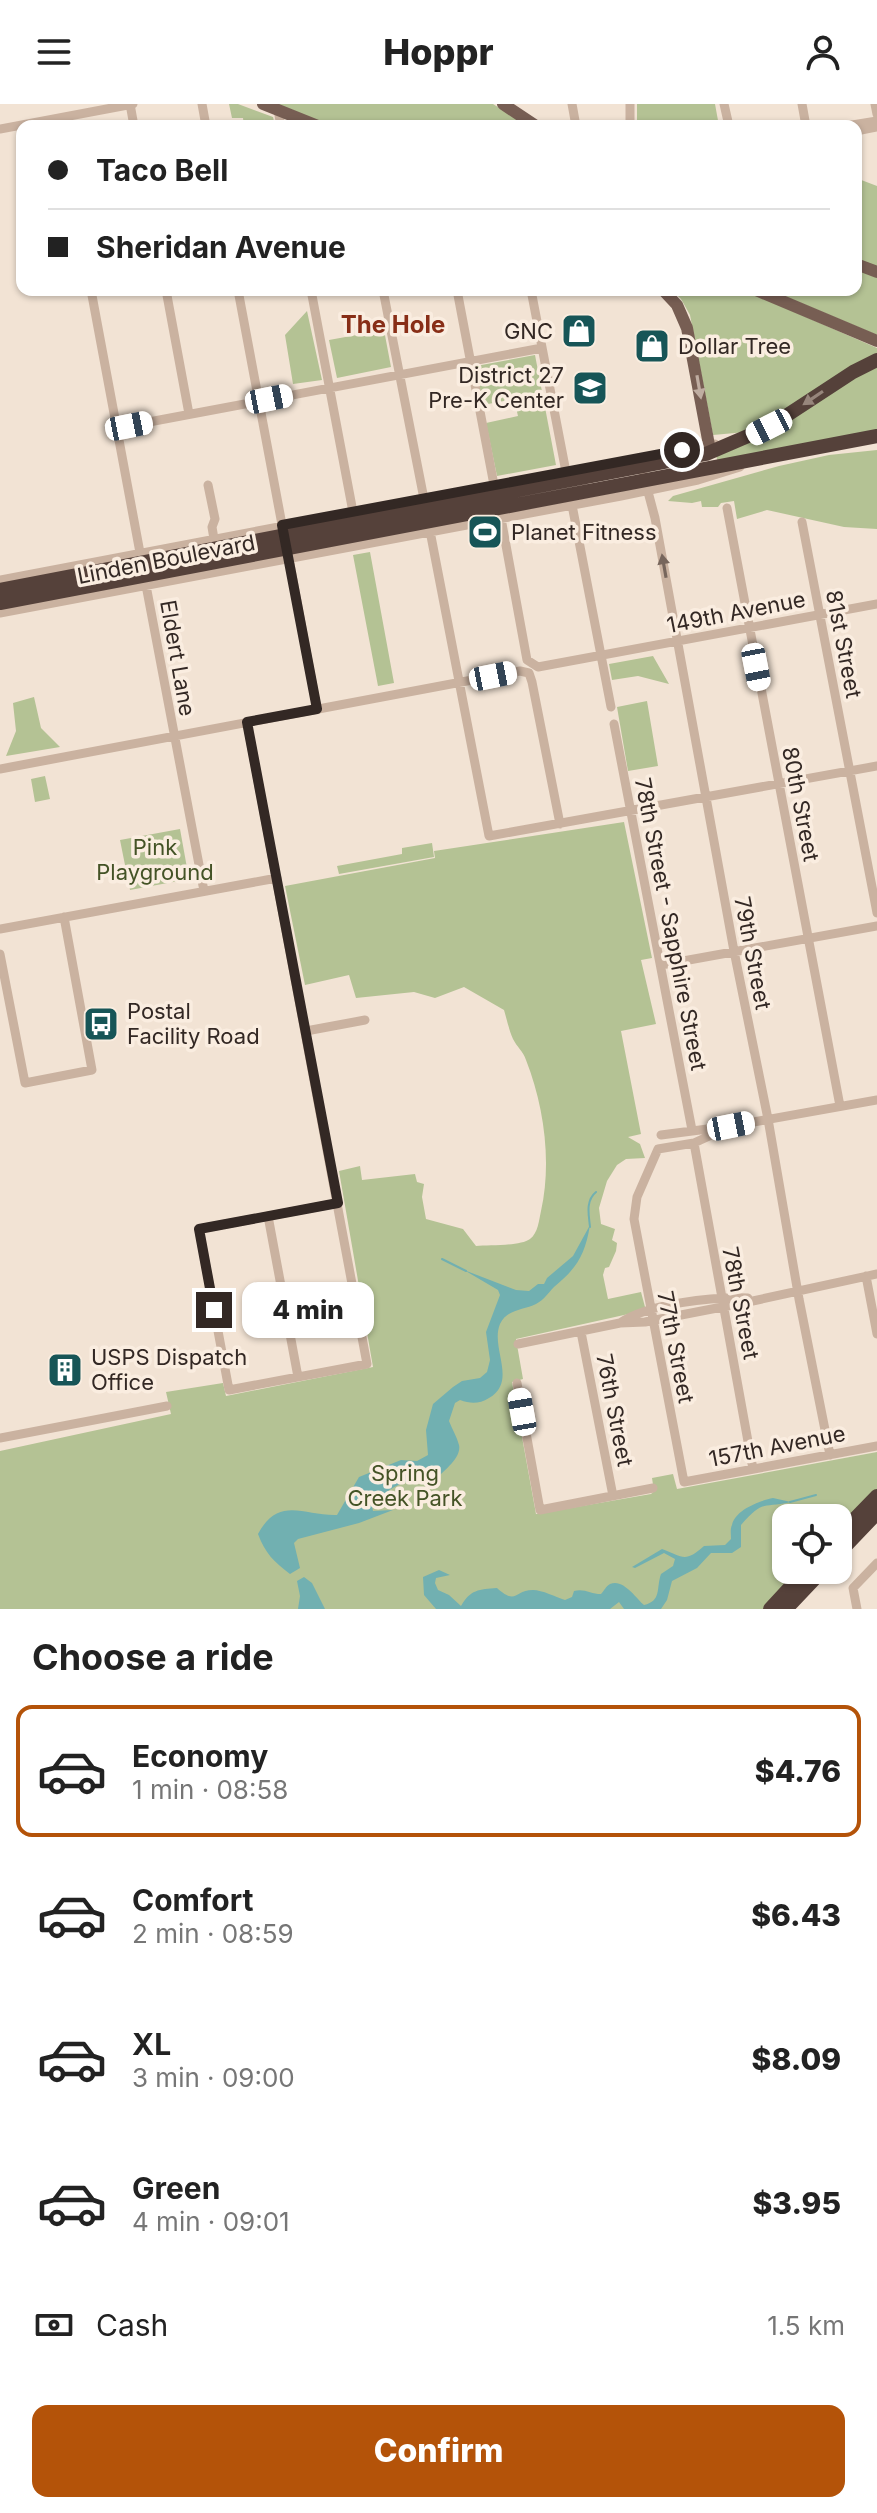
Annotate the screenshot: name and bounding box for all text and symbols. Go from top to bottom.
icon: menu [32,30,76,74]
text: Hoppr [383,30,494,74]
icon: person [801,30,845,74]
text: Taco Bell [96,152,228,188]
text: Sheridan Avenue [96,229,346,265]
district label: The Hole [341,310,445,339]
shop icon: GNC [560,312,598,350]
place label: GNC [504,318,553,344]
shop icon: Dollar Tree [633,327,671,365]
place label: Dollar Tree [678,333,791,359]
place label: District 27 Pre-K Center [428,362,564,413]
school or university icon: District 27 Pre-K Center [571,369,609,407]
one-way arrow [693,375,705,400]
car [243,383,295,415]
one-way arrow [802,390,824,405]
car [742,405,796,449]
car [103,410,155,442]
route start [664,432,700,468]
sports icon: Planet Fitness [466,513,504,551]
place label: Planet Fitness [511,519,657,545]
street label: Linden Boulevard [75,529,257,589]
one-way arrow [657,553,669,578]
street label: 149th Avenue [664,586,808,638]
street label: 81st Street [821,588,867,700]
street label: Eldert Lane [155,598,201,718]
car [740,641,772,693]
car [467,660,519,692]
street label: 80th Street [777,744,825,864]
street label: 78th Street - Sapphire Street [630,776,712,1072]
park label: Pink Playground [96,834,214,885]
street label: 79th Street [729,894,777,1012]
place label: Postal Facility Road [127,998,260,1049]
bus stop icon: Postal Facility Road [82,1005,120,1043]
car [705,1110,757,1142]
street label: 78th Street [717,1244,765,1362]
callout: 4 min [242,1282,374,1338]
street label: 77th Street [652,1289,700,1405]
route end [196,1292,232,1328]
text: 4 min [272,1294,344,1325]
place label: USPS Dispatch Office [91,1344,247,1395]
building icon: USPS Dispatch Office [46,1351,84,1389]
street label: 76th Street [591,1351,639,1469]
car [506,1386,538,1438]
street label: 157th Avenue [707,1420,847,1472]
park label: Spring Creek Park [347,1460,463,1511]
map controls [772,1504,852,1584]
button: locate [772,1504,852,1584]
text: Choose a ride [32,1635,274,1679]
icon: car [36,1735,108,1807]
text: Economy [132,1738,268,1774]
text: $4.76 [755,1753,841,1789]
text: 1 min · 08:58 [132,1774,288,1805]
icon: car [36,1879,108,1951]
text: Comfort [132,1882,253,1918]
text: $6.43 [751,1897,841,1933]
text: 2 min · 08:59 [132,1918,294,1949]
icon: car [36,2023,108,2095]
text: XL [132,2026,171,2062]
text: $8.09 [752,2041,841,2077]
text: 3 min · 09:00 [132,2062,295,2093]
icon: car [36,2167,108,2239]
text: Green [132,2170,220,2206]
text: $3.95 [753,2185,841,2221]
text: 4 min · 09:01 [132,2206,290,2237]
icon: cash [32,2303,76,2347]
text: Cash [96,2307,168,2343]
text: 1.5 km [767,2310,845,2341]
button: Confirm [32,2405,845,2497]

